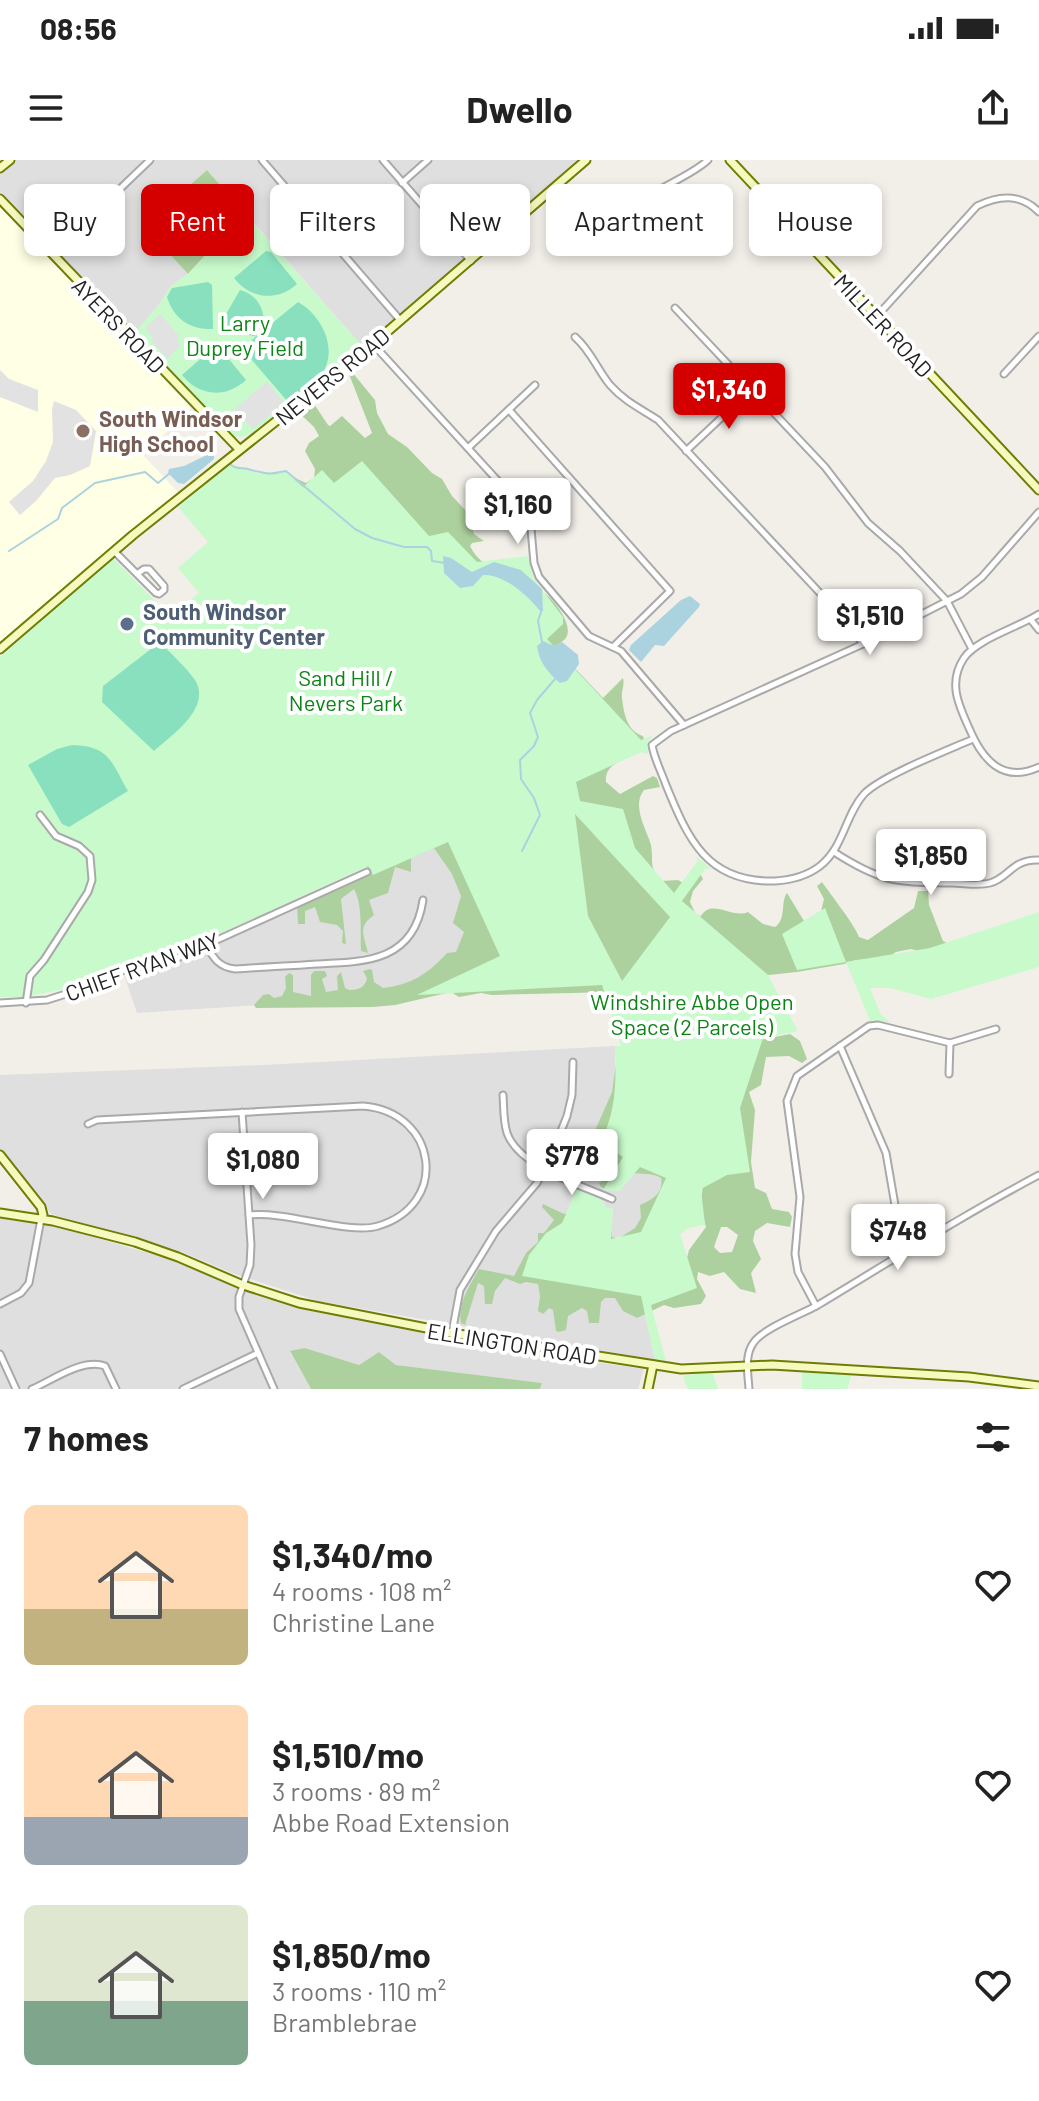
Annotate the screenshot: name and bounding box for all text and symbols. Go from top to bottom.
text: 08:56 [40,10,117,46]
icon: menu [24,86,68,130]
icon: share [971,86,1015,130]
text: Dwello [466,87,573,130]
chip: Buy [24,184,125,256]
chip: Rent [141,184,254,256]
chip: Filters [270,184,404,256]
chip: New [420,184,530,256]
chip: Apartment [546,184,733,256]
chip: House [749,184,882,256]
street label: MILLER ROAD [830,268,938,382]
street label: AYERS ROAD [67,272,171,378]
park label: Larry Duprey Field [186,309,304,360]
street label: NEVERS ROAD [270,322,394,430]
pin: $1,340 [664,363,794,431]
text: $1,340 [691,373,767,404]
place label: South Windsor High School [99,405,243,456]
marker: South Windsor High School [74,422,92,440]
pin: $1,160 [453,478,583,546]
text: $1,160 [484,488,552,519]
pin: $1,510 [805,589,935,657]
place label: South Windsor Community Center [143,598,325,649]
text: $1,510 [836,599,904,630]
marker: South Windsor Community Center [118,615,136,633]
park label: Sand Hill / Nevers Park [289,664,403,715]
pin: $1,850 [866,829,996,897]
text: $1,850 [894,839,968,870]
street label: CHIEF RYAN WAY [62,926,222,1006]
park label: Windshire Abbe Open Space (2 Parcels) [590,988,794,1039]
pin: $778 [525,1129,619,1197]
pin: $1,080 [198,1133,328,1201]
text: $778 [545,1139,599,1170]
text: $1,080 [226,1143,300,1174]
pin: $748 [851,1204,945,1272]
text: $748 [869,1214,927,1245]
street label: ELLINGTON ROAD [426,1317,598,1369]
icon: filters [971,1415,1015,1459]
text: 7 homes [24,1417,149,1458]
text: $1,340/mo [272,1534,433,1575]
icon: home [88,1537,184,1633]
icon: heart [971,1563,1015,1607]
text: 4 rooms · 108 m² [272,1575,452,1606]
text: Christine Lane [272,1606,435,1637]
text: $1,510/mo [272,1734,424,1775]
icon: home [88,1737,184,1833]
icon: heart [971,1763,1015,1807]
text: 3 rooms · 89 m² [272,1775,440,1806]
text: Abbe Road Extension [272,1806,510,1837]
text: $1,850/mo [272,1934,431,1975]
icon: home [88,1937,184,2033]
icon: heart [971,1963,1015,2007]
text: 3 rooms · 110 m² [272,1975,446,2006]
text: Bramblebrae [272,2006,417,2037]

